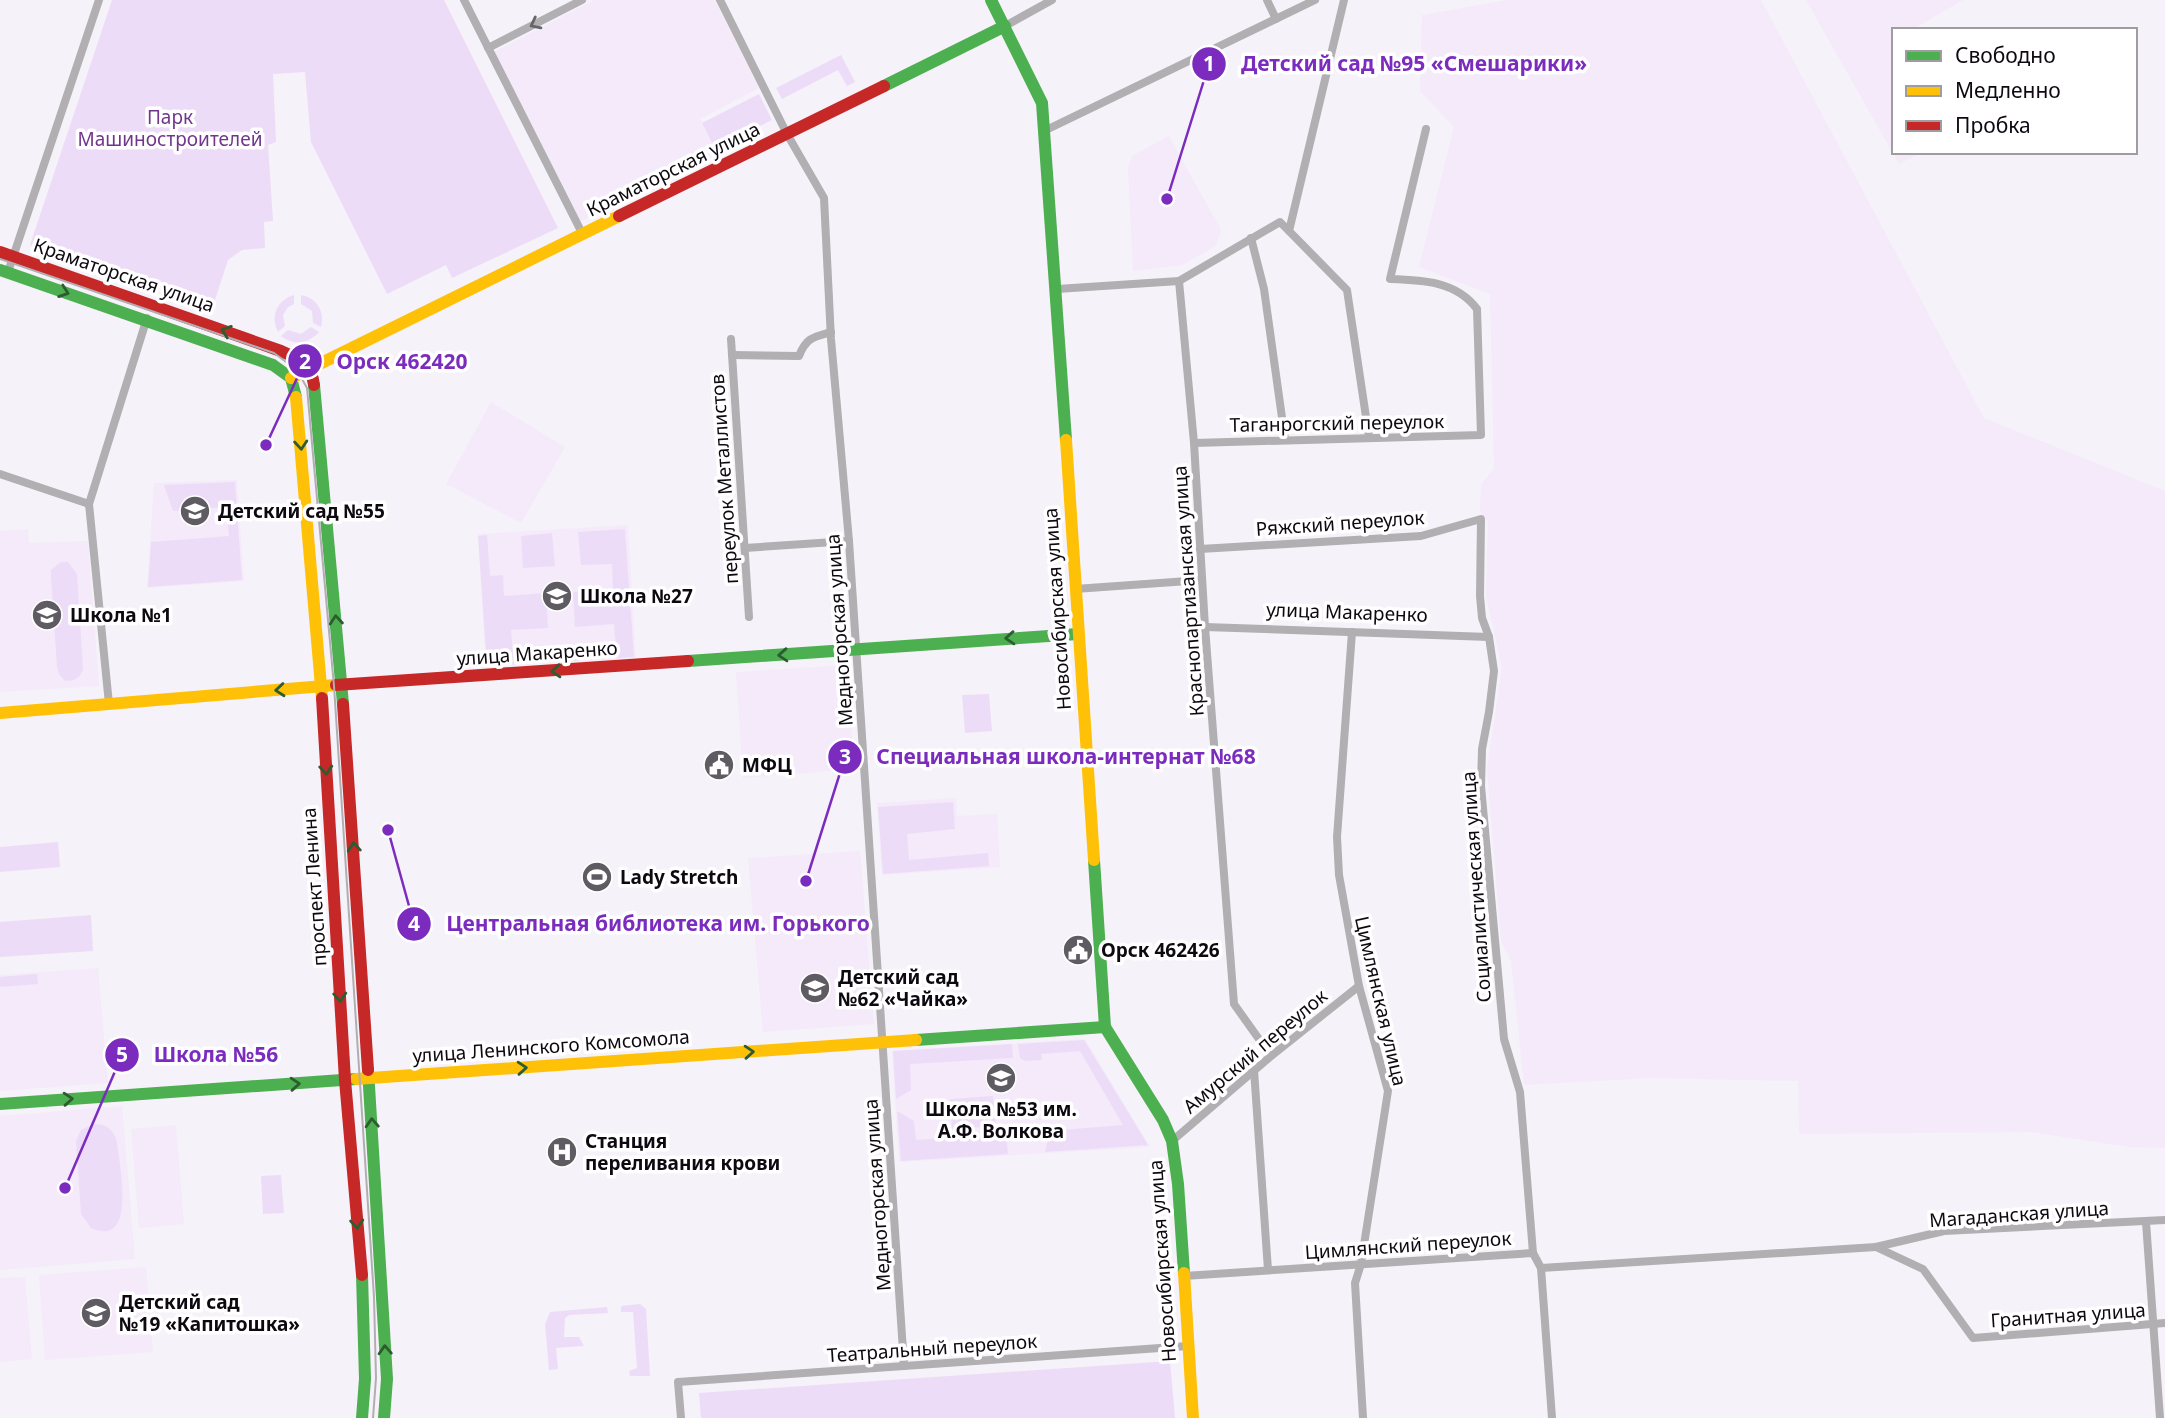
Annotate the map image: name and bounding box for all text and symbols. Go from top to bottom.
one-way arrow [530,15,543,29]
legend [1892,28,2137,154]
text: Свободно [1955,41,2056,69]
callout: Детский сад №95 «Смешарики» [1191,43,1601,85]
text: 1 [1203,49,1215,77]
text: Детский сад №95 «Смешарики» [1241,49,1587,77]
text: Медленно [1955,76,2061,104]
park label: Парк Машиностроителей [78,104,262,152]
text: Пробка [1955,111,2031,139]
street label: Краматорская улица [582,116,764,222]
street label: Краматорская улица [30,232,218,318]
one-way arrow [58,284,70,298]
one-way arrow [220,325,233,339]
callout: Орск 462420 [288,340,482,382]
text: 2 [299,347,311,375]
text: Орск 462420 [336,347,468,375]
street label: переулок Металлистов [704,373,744,585]
street label: Таганрогский переулок [1230,408,1444,438]
one-way arrow [293,440,308,451]
street label: Краснопартизанская улица [1166,465,1210,717]
school or university icon: Детский сад №55 [178,494,212,528]
place label: Детский сад №55 [218,498,385,524]
street label: Ряжский переулок [1255,504,1425,542]
street label: Новосибирская улица [1037,507,1077,711]
street label: Медногорская улица [819,533,859,727]
school or university icon: Школа №27 [540,579,574,613]
place label: Школа №27 [580,583,693,609]
street label: улица Макаренко [1266,596,1428,628]
school or university icon: Школа №1 [30,598,64,632]
place label: Школа №1 [70,602,172,628]
one-way arrow [329,614,344,626]
one-way arrow [1004,631,1015,646]
street label: улица Макаренко [456,634,618,672]
one-way arrow [777,648,788,663]
one-way arrow [550,663,561,678]
one-way arrow [274,682,285,697]
callout: Специальная школа-интернат №68 [828,736,1270,778]
text: 3 [839,742,851,770]
text: Специальная школа-интернат №68 [876,742,1256,770]
public building icon: МФЦ [702,748,736,782]
place label: МФЦ [742,752,792,778]
one-way arrow [318,765,333,776]
street label: Социалистическая улица [1455,771,1497,1003]
street label: проспект Ленина [295,807,333,967]
one-way arrow [347,841,362,852]
sports icon: Lady Stretch [580,860,614,894]
place label: Lady Stretch [620,864,738,890]
callout: Центральная библиотека им. Горького [397,903,884,945]
text: 4 [408,909,420,937]
text: Центральная библиотека им. Горького [446,909,870,937]
street label: Цимлянская улица [1349,913,1413,1089]
public building icon: Орск 462426 [1061,933,1095,967]
place label: Орск 462426 [1101,937,1220,963]
place label: Детский сад №62 «Чайка» [838,964,968,1012]
school or university icon: Детский сад №62 «Чайка» [798,971,832,1005]
street label: Амурский переулок [1177,983,1333,1119]
one-way arrow [332,992,347,1003]
street label: улица Ленинского Комсомола [412,1023,690,1069]
callout: Школа №56 [105,1034,292,1076]
text: 5 [116,1040,128,1068]
text: Школа №56 [154,1040,278,1068]
one-way arrow [744,1045,755,1060]
one-way arrow [517,1061,528,1076]
school or university icon: Школа №53 им. А.Ф. Волкова [984,1061,1018,1095]
one-way arrow [290,1077,301,1092]
one-way arrow [63,1092,74,1107]
place label: Школа №53 им. А.Ф. Волкова [925,1096,1077,1144]
street label: Медногорская улица [857,1098,897,1292]
one-way arrow [365,1117,380,1128]
place label: Станция переливания крови [585,1128,780,1176]
hospital icon: Станция переливания крови [545,1135,579,1169]
street label: Новосибирская улица [1142,1159,1182,1363]
street label: Магаданская улица [1928,1195,2110,1233]
one-way arrow [349,1218,364,1229]
street label: Цимлянский переулок [1304,1225,1512,1265]
place label: Детский сад №19 «Капитошка» [119,1289,300,1337]
school or university icon: Детский сад №19 «Капитошка» [79,1296,113,1330]
street label: Гранитная улица [1990,1297,2146,1333]
street label: Театральный переулок [826,1328,1038,1368]
one-way arrow [378,1344,393,1355]

